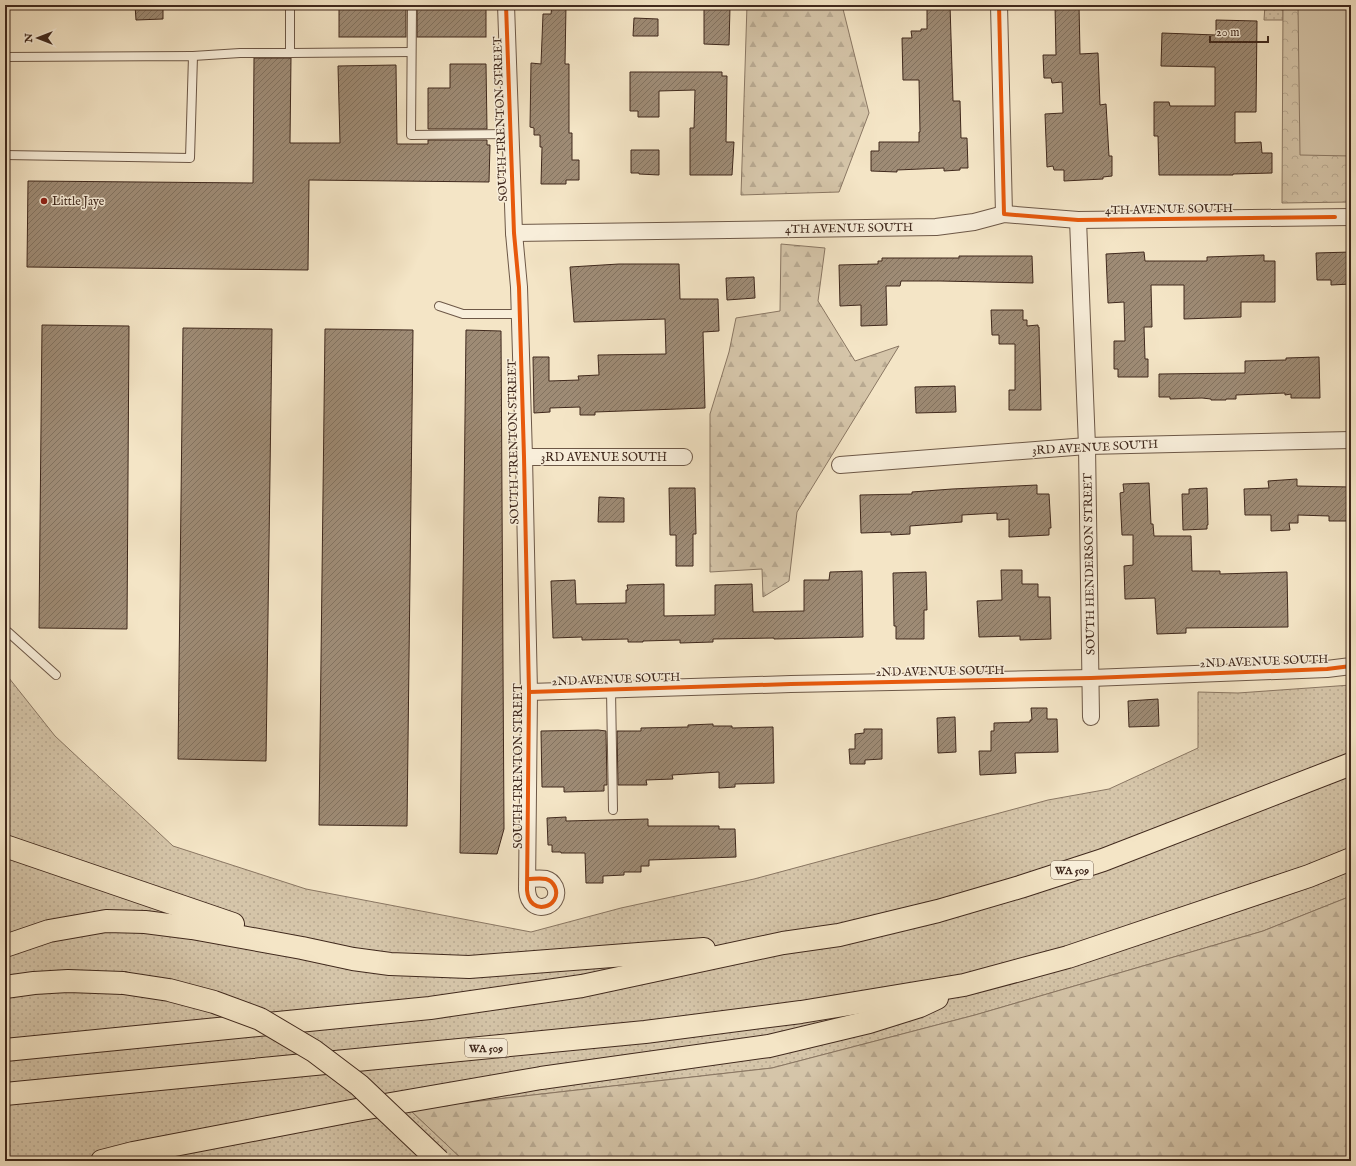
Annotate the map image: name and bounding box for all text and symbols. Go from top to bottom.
north arrow [18,18,58,58]
scale bar [1210,18,1268,44]
text: 20 m [1216,25,1239,40]
text: N [22,33,36,44]
street label: SOUTH TRENTON STREET [490,36,511,202]
place label: Little Jaye [52,194,105,210]
marker: Little Jaye [39,196,49,206]
street label: 4TH AVENUE SOUTH [1105,201,1233,218]
street label: 4TH AVENUE SOUTH [785,220,913,237]
street label: SOUTH TRENTON STREET [505,359,522,525]
street label: 3RD AVENUE SOUTH [1032,437,1158,458]
street label: 3RD AVENUE SOUTH [541,450,667,465]
street label: SOUTH HENDERSON STREET [1080,473,1099,655]
street label: 2ND AVENUE SOUTH [1199,652,1329,671]
street label: 2ND AVENUE SOUTH [875,663,1005,680]
street label: 2ND AVENUE SOUTH [551,670,681,689]
street label: SOUTH TRENTON STREET [511,683,526,849]
road number: WA 509 [1051,861,1093,879]
road number: WA 509 [465,1039,507,1057]

